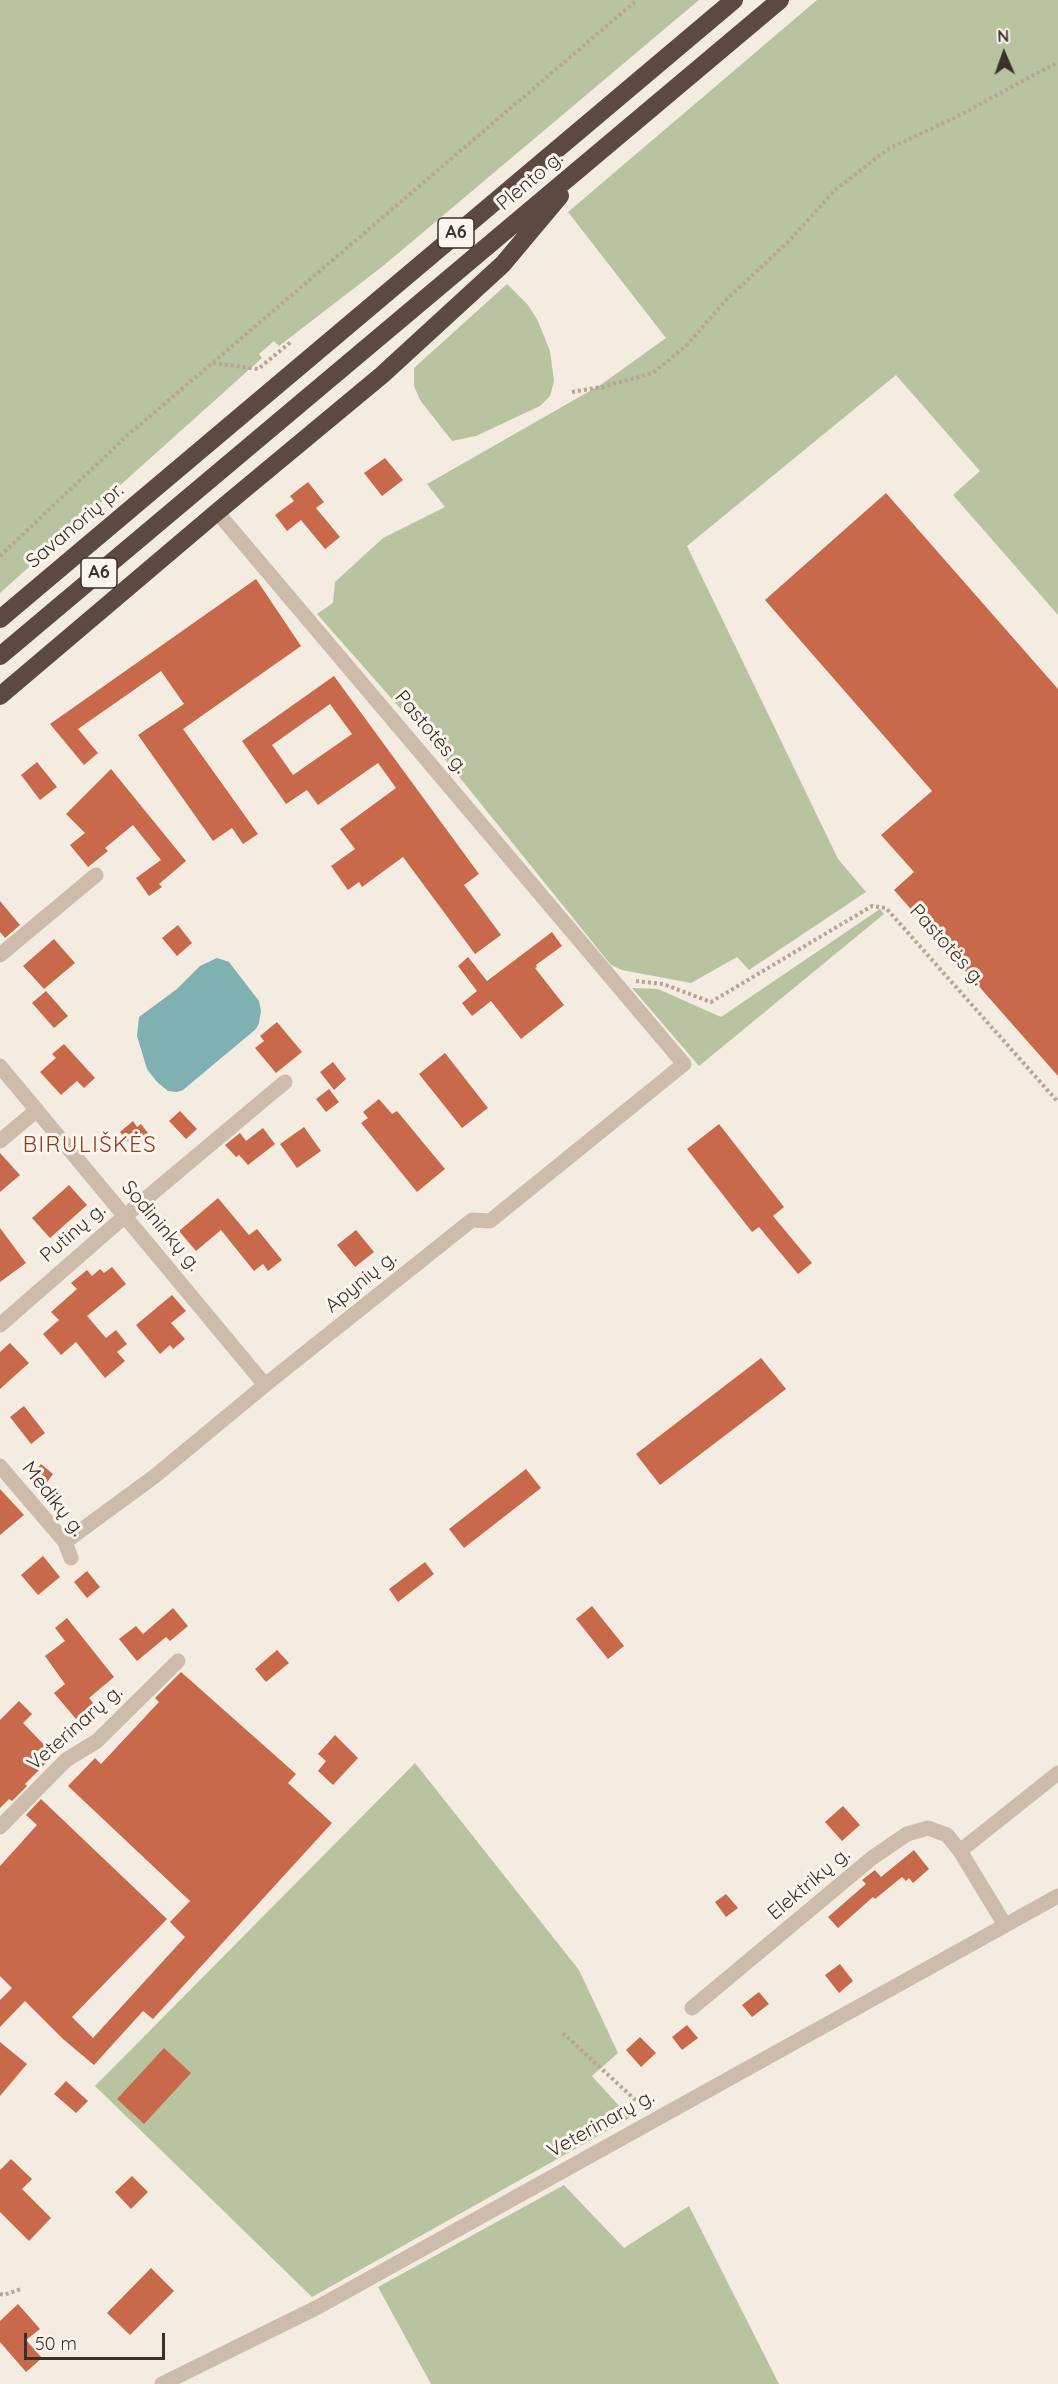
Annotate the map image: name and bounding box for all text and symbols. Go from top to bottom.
north arrow [974,24,1034,84]
text: N [997,26,1010,46]
street label: Plento g. [492,146,568,216]
road number: A6 [438,218,474,248]
street label: Savanorių pr. [21,478,129,574]
road number: A6 [81,558,117,588]
street label: Pastotės g. [389,686,473,778]
street label: Pastotės g. [904,899,990,991]
district label: BIRULIŠKĖS [23,1132,157,1158]
street label: Sodininkų g. [116,1176,206,1276]
street label: Putinų g. [35,1198,111,1268]
street label: Apynių g. [320,1246,402,1318]
street label: Medikų g. [17,1457,89,1541]
street label: Veterinarų g. [22,1680,128,1776]
street label: Elektrikų g. [763,1843,855,1925]
street label: Veterinarų g. [543,2085,659,2163]
scale bar [27,2321,168,2359]
text: 50 m [35,2332,77,2355]

